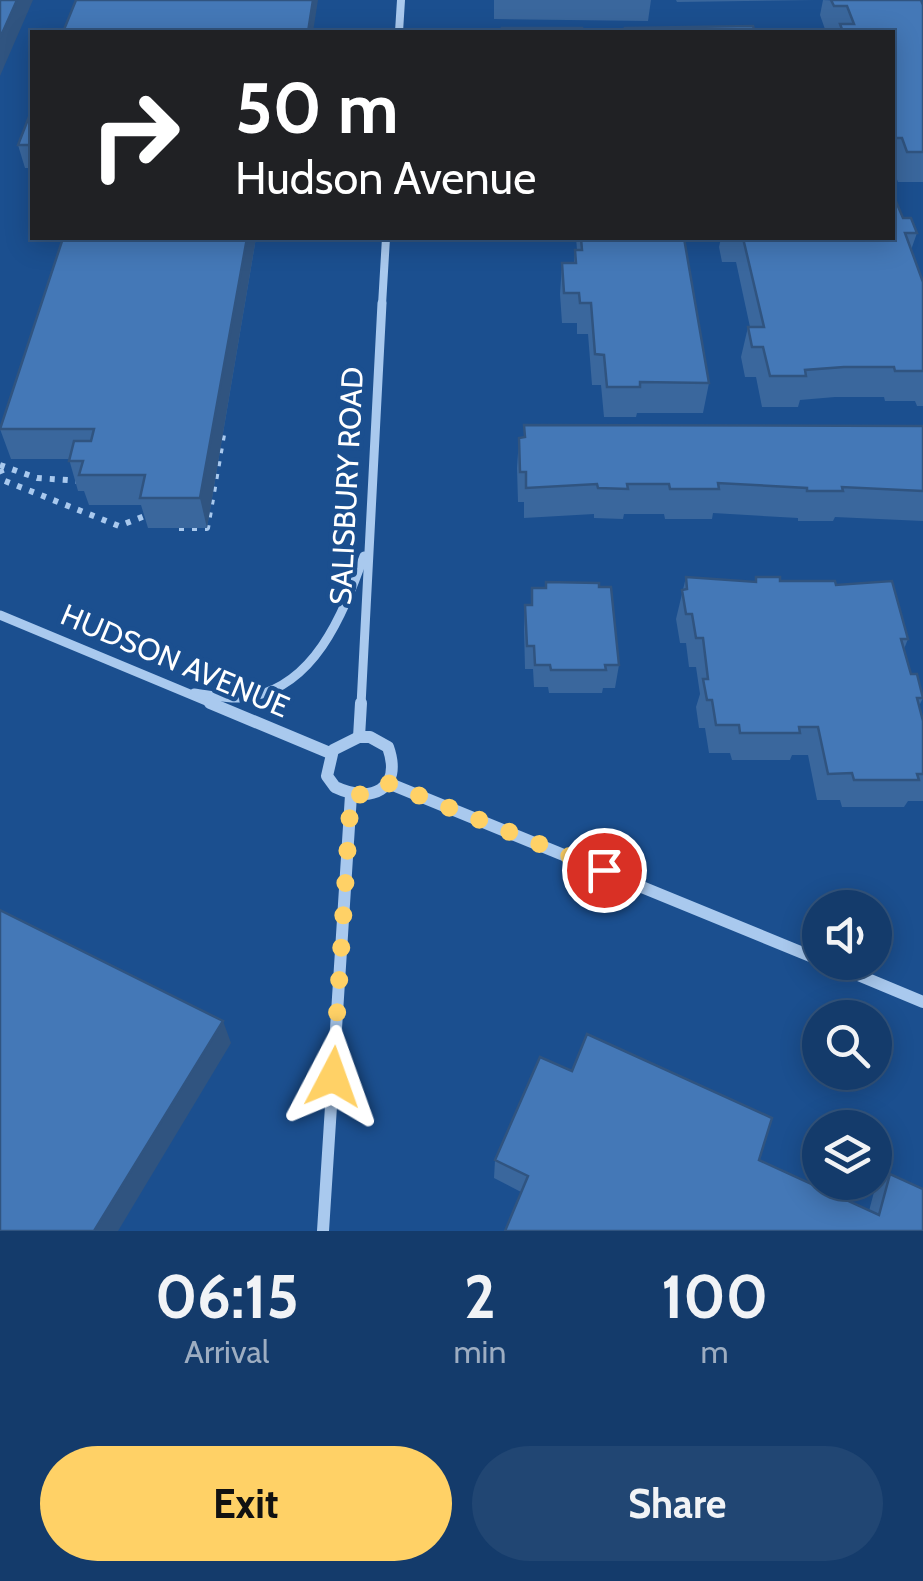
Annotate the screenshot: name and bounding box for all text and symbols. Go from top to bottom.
text: 50 m [235,65,399,151]
icon: right [70,70,200,200]
text: Hudson Avenue [235,151,536,205]
street label: SALISBURY ROAD [322,366,371,606]
street label: HUDSON AVENUE [55,596,295,725]
pin [562,828,647,913]
icon: arrive [577,843,632,898]
map controls [802,890,892,1200]
button: sound [802,890,892,980]
button: search [802,1000,892,1090]
position arrow [281,1025,385,1129]
button: layers [802,1110,892,1200]
text: 06:15 [155,1260,299,1333]
text: 2 [464,1260,496,1333]
text: 100 [661,1260,768,1333]
text: Arrival [184,1332,269,1371]
text: min [454,1332,506,1371]
text: m [701,1332,729,1371]
button: Exit [40,1446,452,1561]
button: Share [472,1446,883,1561]

